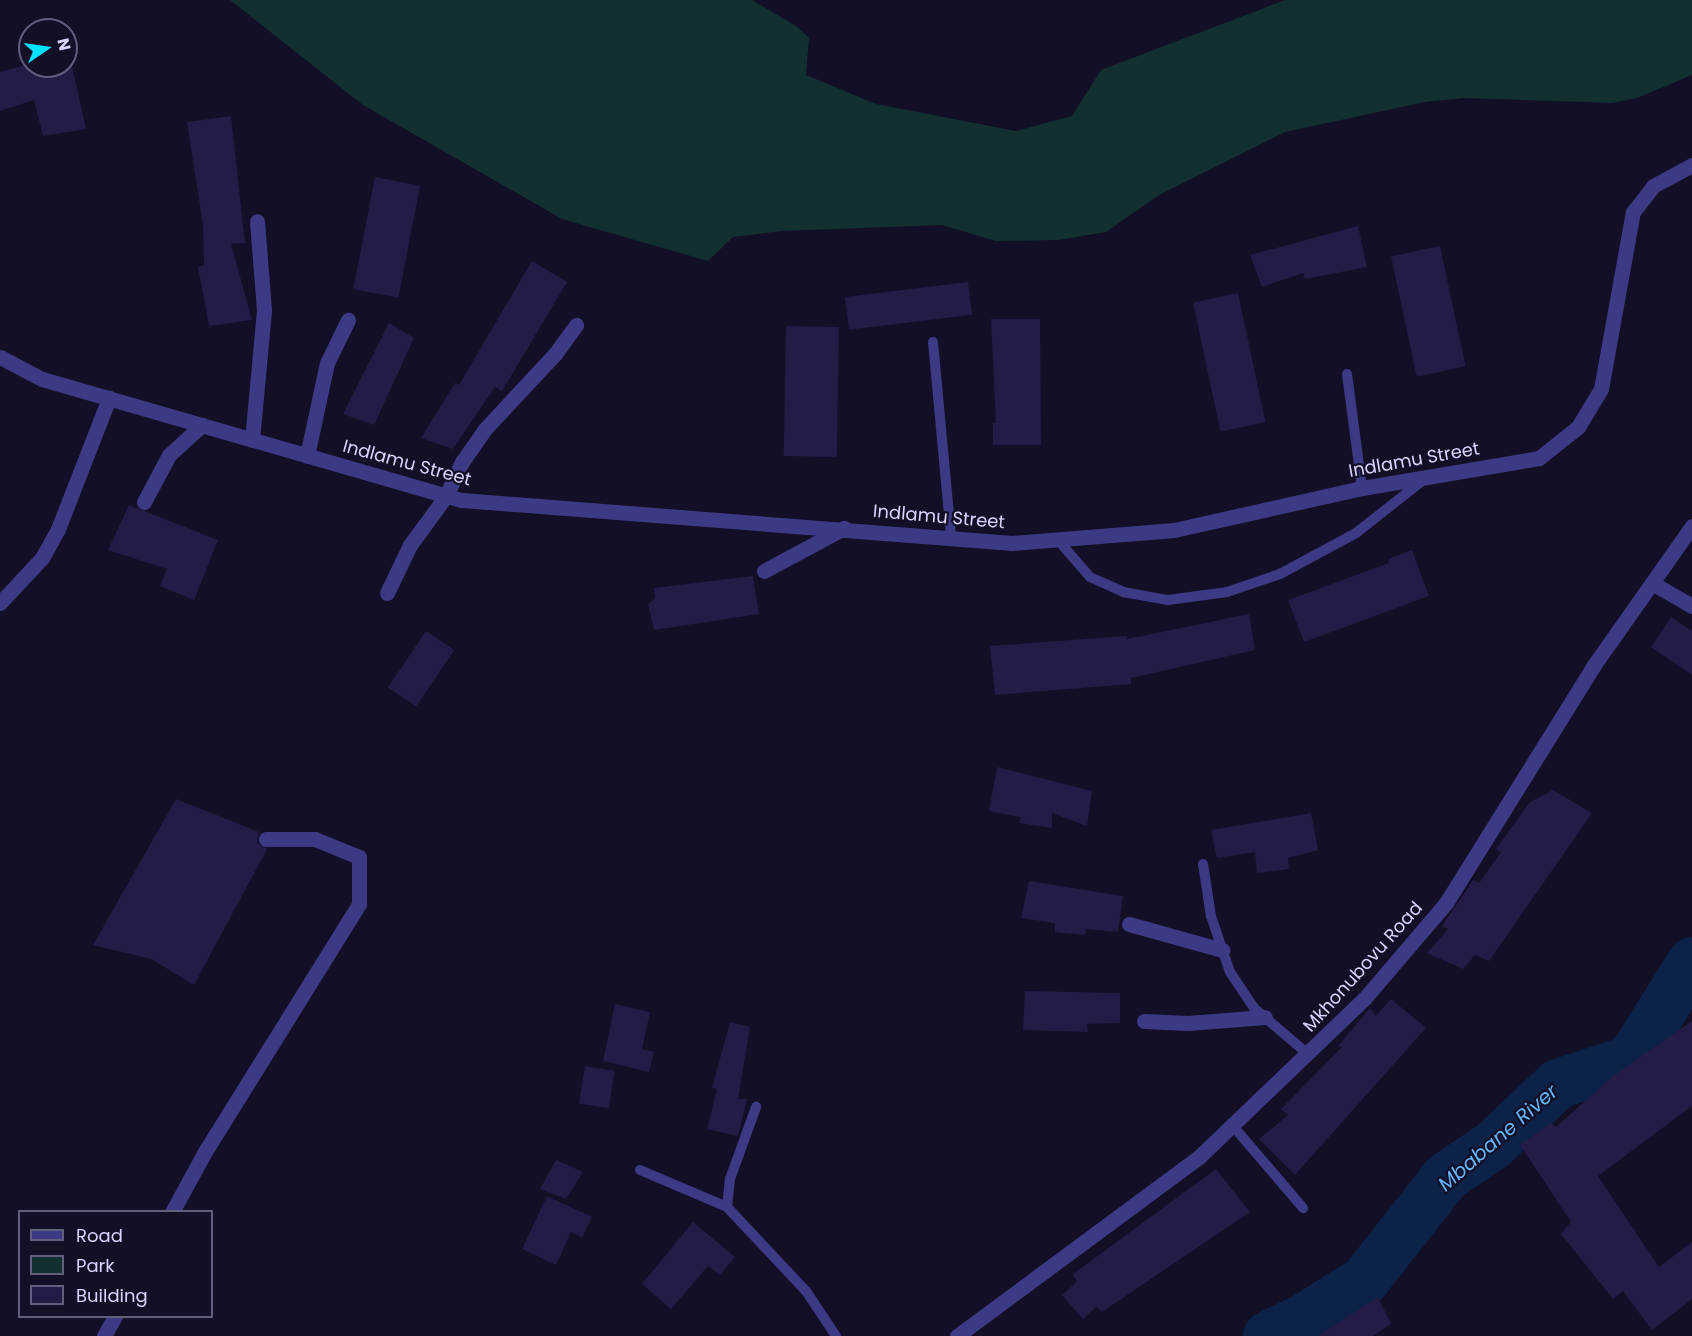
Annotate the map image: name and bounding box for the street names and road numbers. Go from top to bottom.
street label: Indlamu Street [340,435,474,491]
street label: Indlamu Street [1347,438,1481,482]
street label: Indlamu Street [872,500,1006,534]
street label: Mkhonubovu Road [1299,897,1427,1037]

